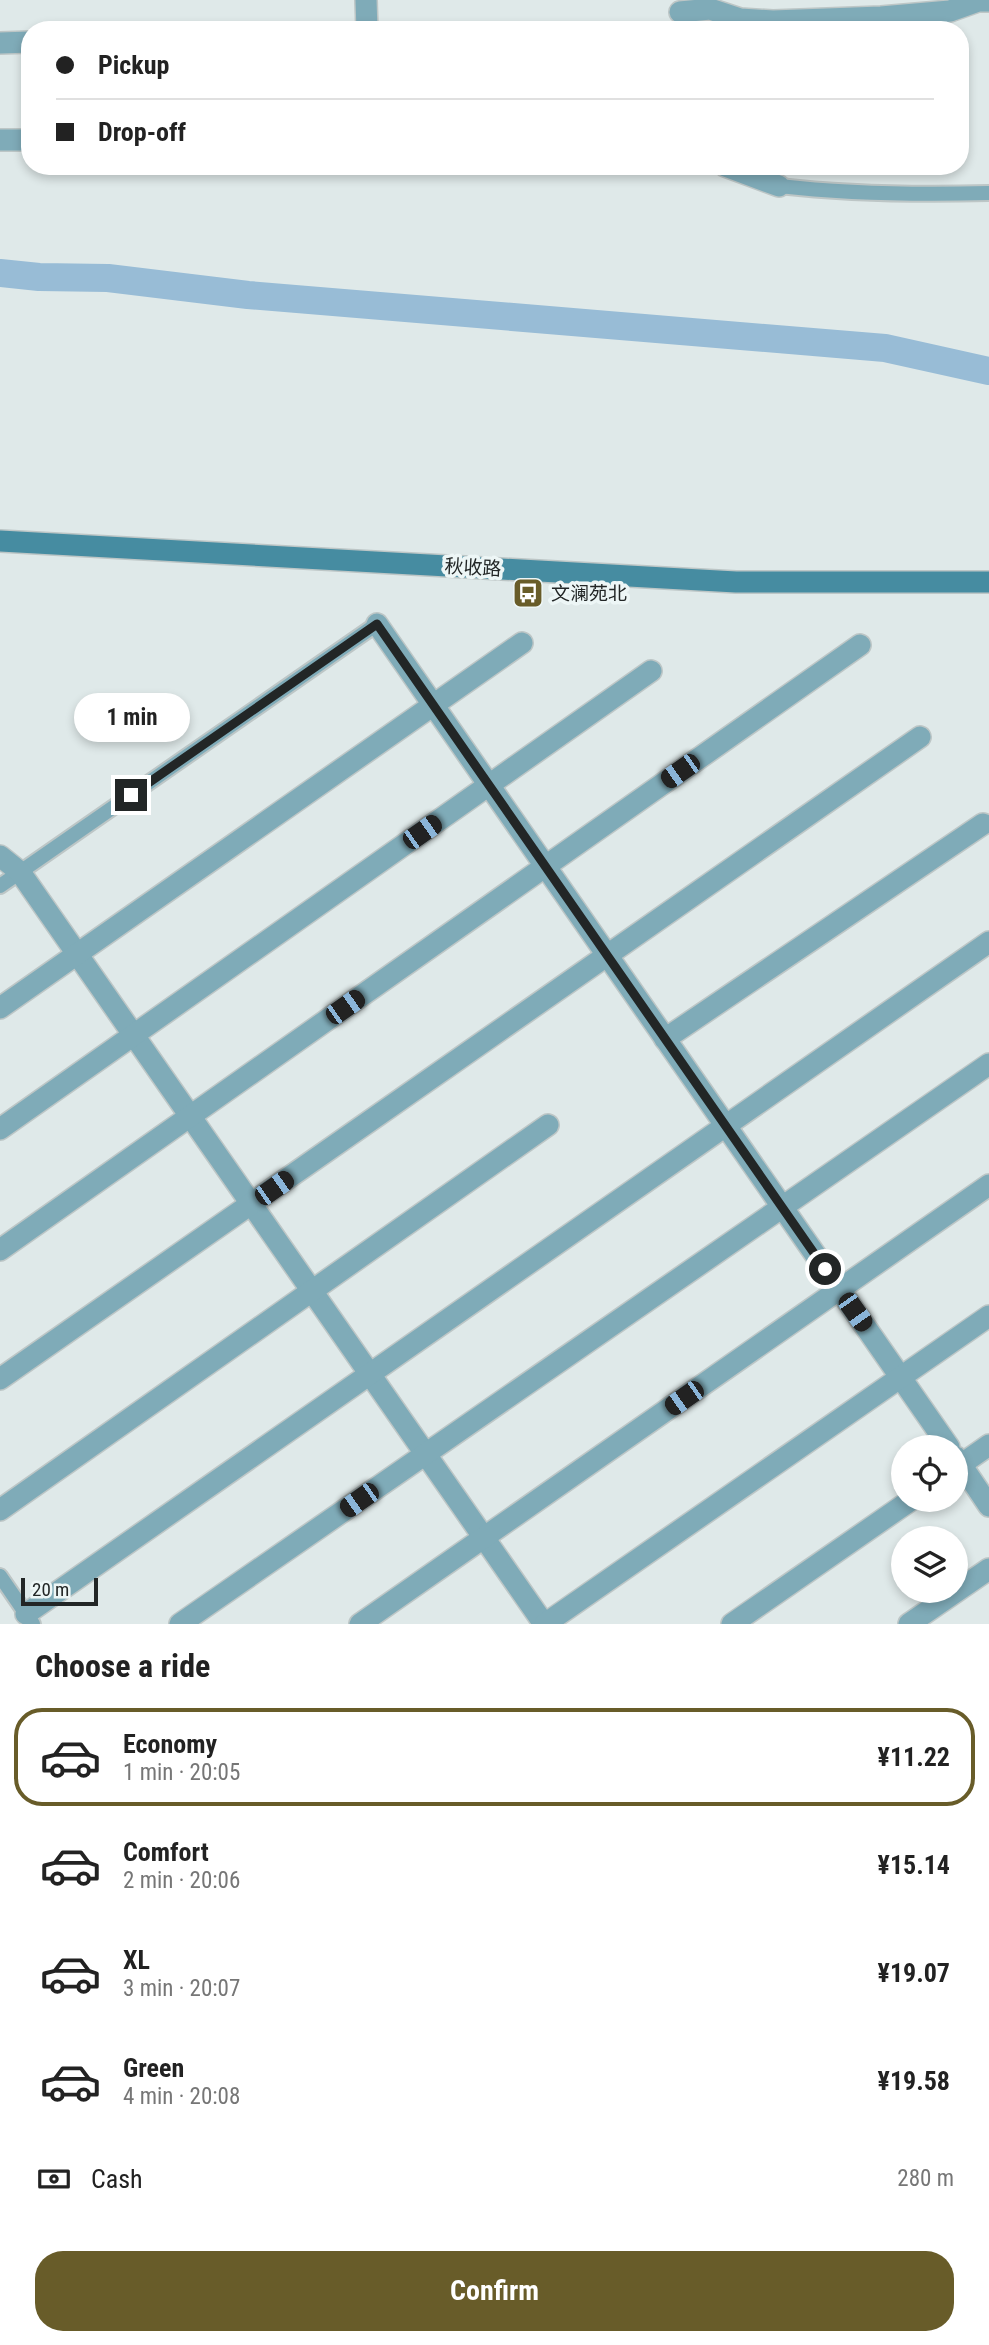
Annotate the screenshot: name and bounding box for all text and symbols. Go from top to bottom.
text: Pickup [98,50,169,80]
text: Drop-off [98,117,186,147]
street label: 秋收路 [444,555,502,580]
bus stop icon: 文澜苑北 [511,576,545,610]
place label: 文澜苑北 [551,582,627,605]
callout: 1 min [73,694,189,742]
text: 1 min [106,704,158,731]
car [657,750,704,792]
route end [115,779,147,811]
car [399,811,446,853]
car [322,986,369,1028]
car [251,1167,298,1209]
route start [809,1253,841,1285]
car [835,1289,876,1335]
car [661,1377,708,1419]
map controls [891,1435,968,1603]
button: locate [891,1435,968,1512]
car [336,1479,383,1521]
button: layers [891,1526,968,1603]
scale bar [21,1575,98,1607]
text: 20 m [32,1578,69,1601]
text: Choose a ride [35,1647,210,1685]
icon: car [39,1726,102,1789]
text: Economy [123,1729,217,1759]
text: ¥11.22 [878,1742,950,1772]
text: 1 min · 20:05 [123,1759,240,1786]
icon: car [39,1834,102,1897]
text: Comfort [123,1837,209,1867]
text: ¥15.14 [878,1850,950,1880]
text: 2 min · 20:06 [123,1867,240,1894]
icon: car [39,1942,102,2005]
text: XL [123,1945,150,1975]
text: ¥19.07 [878,1958,950,1988]
text: 3 min · 20:07 [123,1975,240,2002]
icon: car [39,2050,102,2113]
text: Green [123,2053,184,2083]
text: ¥19.58 [878,2066,950,2096]
text: 4 min · 20:08 [123,2083,240,2110]
icon: cash [35,2160,73,2198]
text: Cash [91,2164,143,2194]
text: 280 m [897,2165,954,2192]
button: Confirm [35,2251,954,2331]

